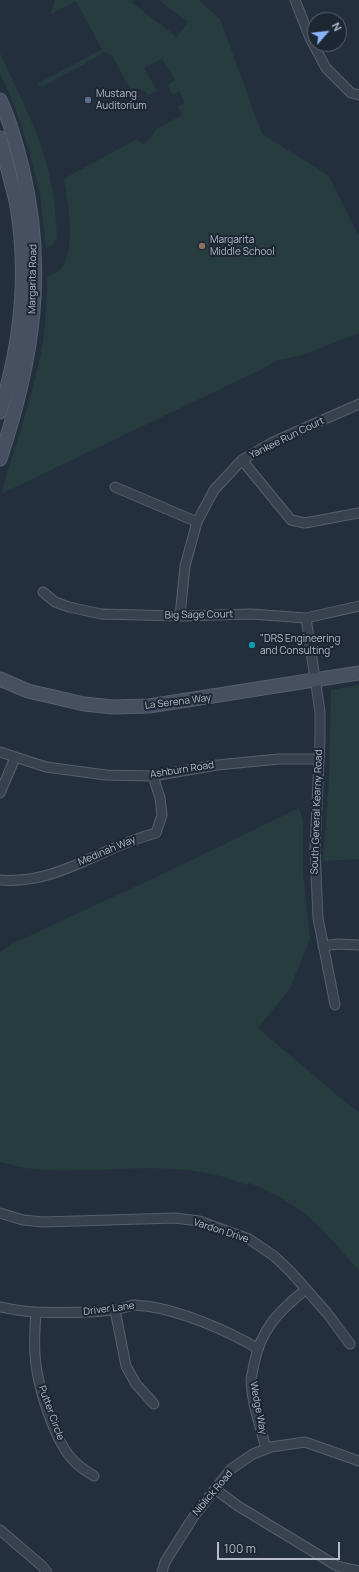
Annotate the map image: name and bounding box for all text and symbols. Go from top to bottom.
north arrow [307,12,347,52]
text: N [329,20,346,34]
place label: Mustang Auditorium [96,88,147,112]
marker: Mustang Auditorium [83,95,93,105]
place label: Margarita Middle School [210,234,275,258]
marker: Margarita Middle School [197,241,207,251]
street label: Margarita Road [26,244,40,314]
street label: Yankee Run Court [248,415,326,461]
street label: Big Sage Court [165,608,233,622]
place label: "DRS Engineering and Consulting" [260,633,340,656]
marker: "DRS Engineering and Consulting" [247,640,257,650]
street label: La Serena Way [144,692,212,712]
street label: South General Kearny Road [309,749,325,875]
street label: Ashburn Road [149,759,215,781]
street label: Medinah Way [76,833,138,869]
street label: Vardon Drive [192,1216,250,1246]
street label: Driver Lane [83,1300,135,1318]
street label: Wedge Way [247,1380,269,1436]
street label: Putter Circle [36,1384,66,1442]
street label: Niblick Road [190,1468,236,1518]
scale bar [219,1534,342,1560]
text: 100 m [224,1540,256,1557]

